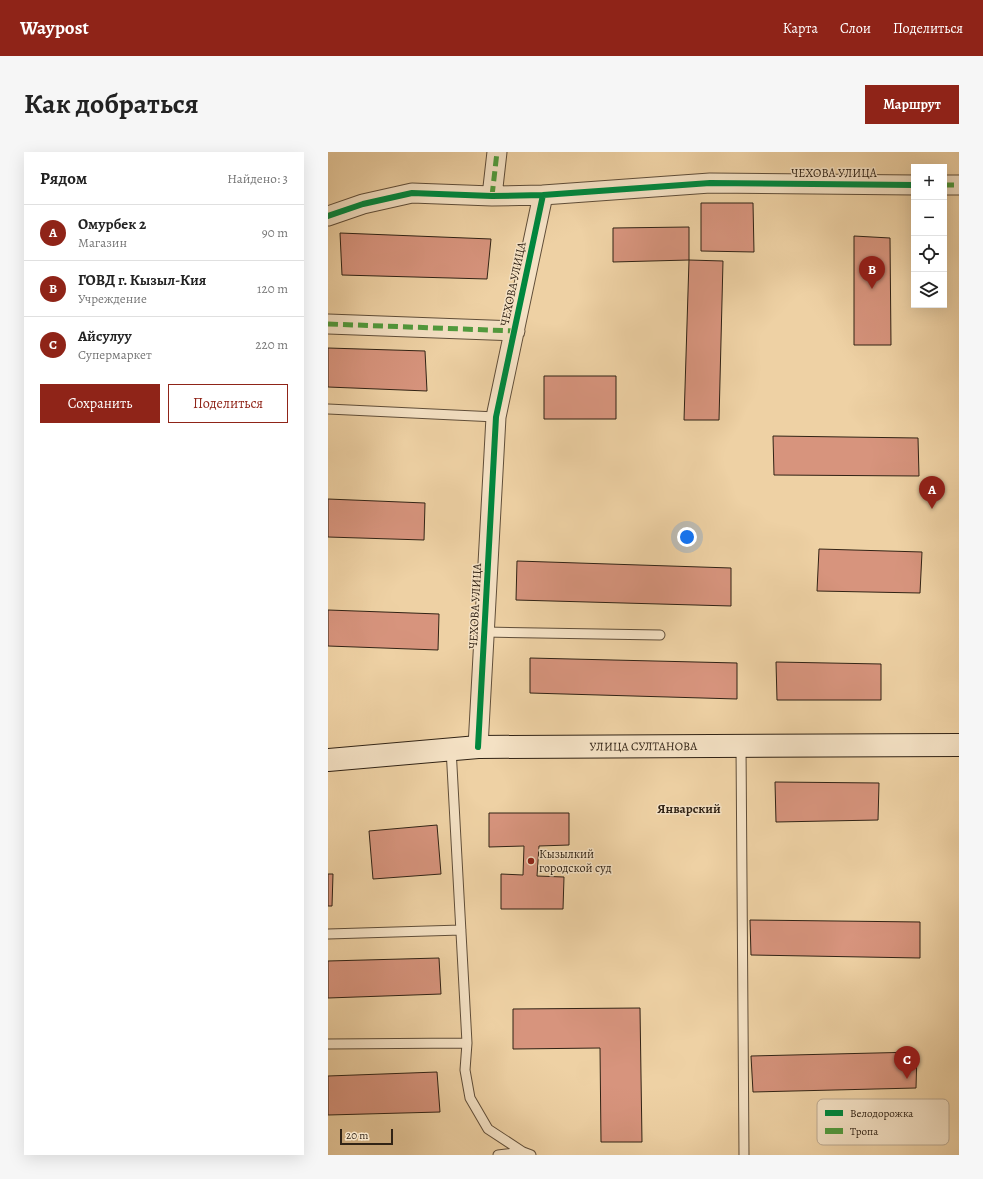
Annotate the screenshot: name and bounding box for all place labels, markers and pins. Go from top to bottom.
pin: B [859,256,885,289]
pin: A [919,476,945,509]
place label: Кызылкий городской суд [539,846,612,876]
marker: Кызылкий городской суд [526,856,536,866]
pin: C [894,1046,920,1079]

